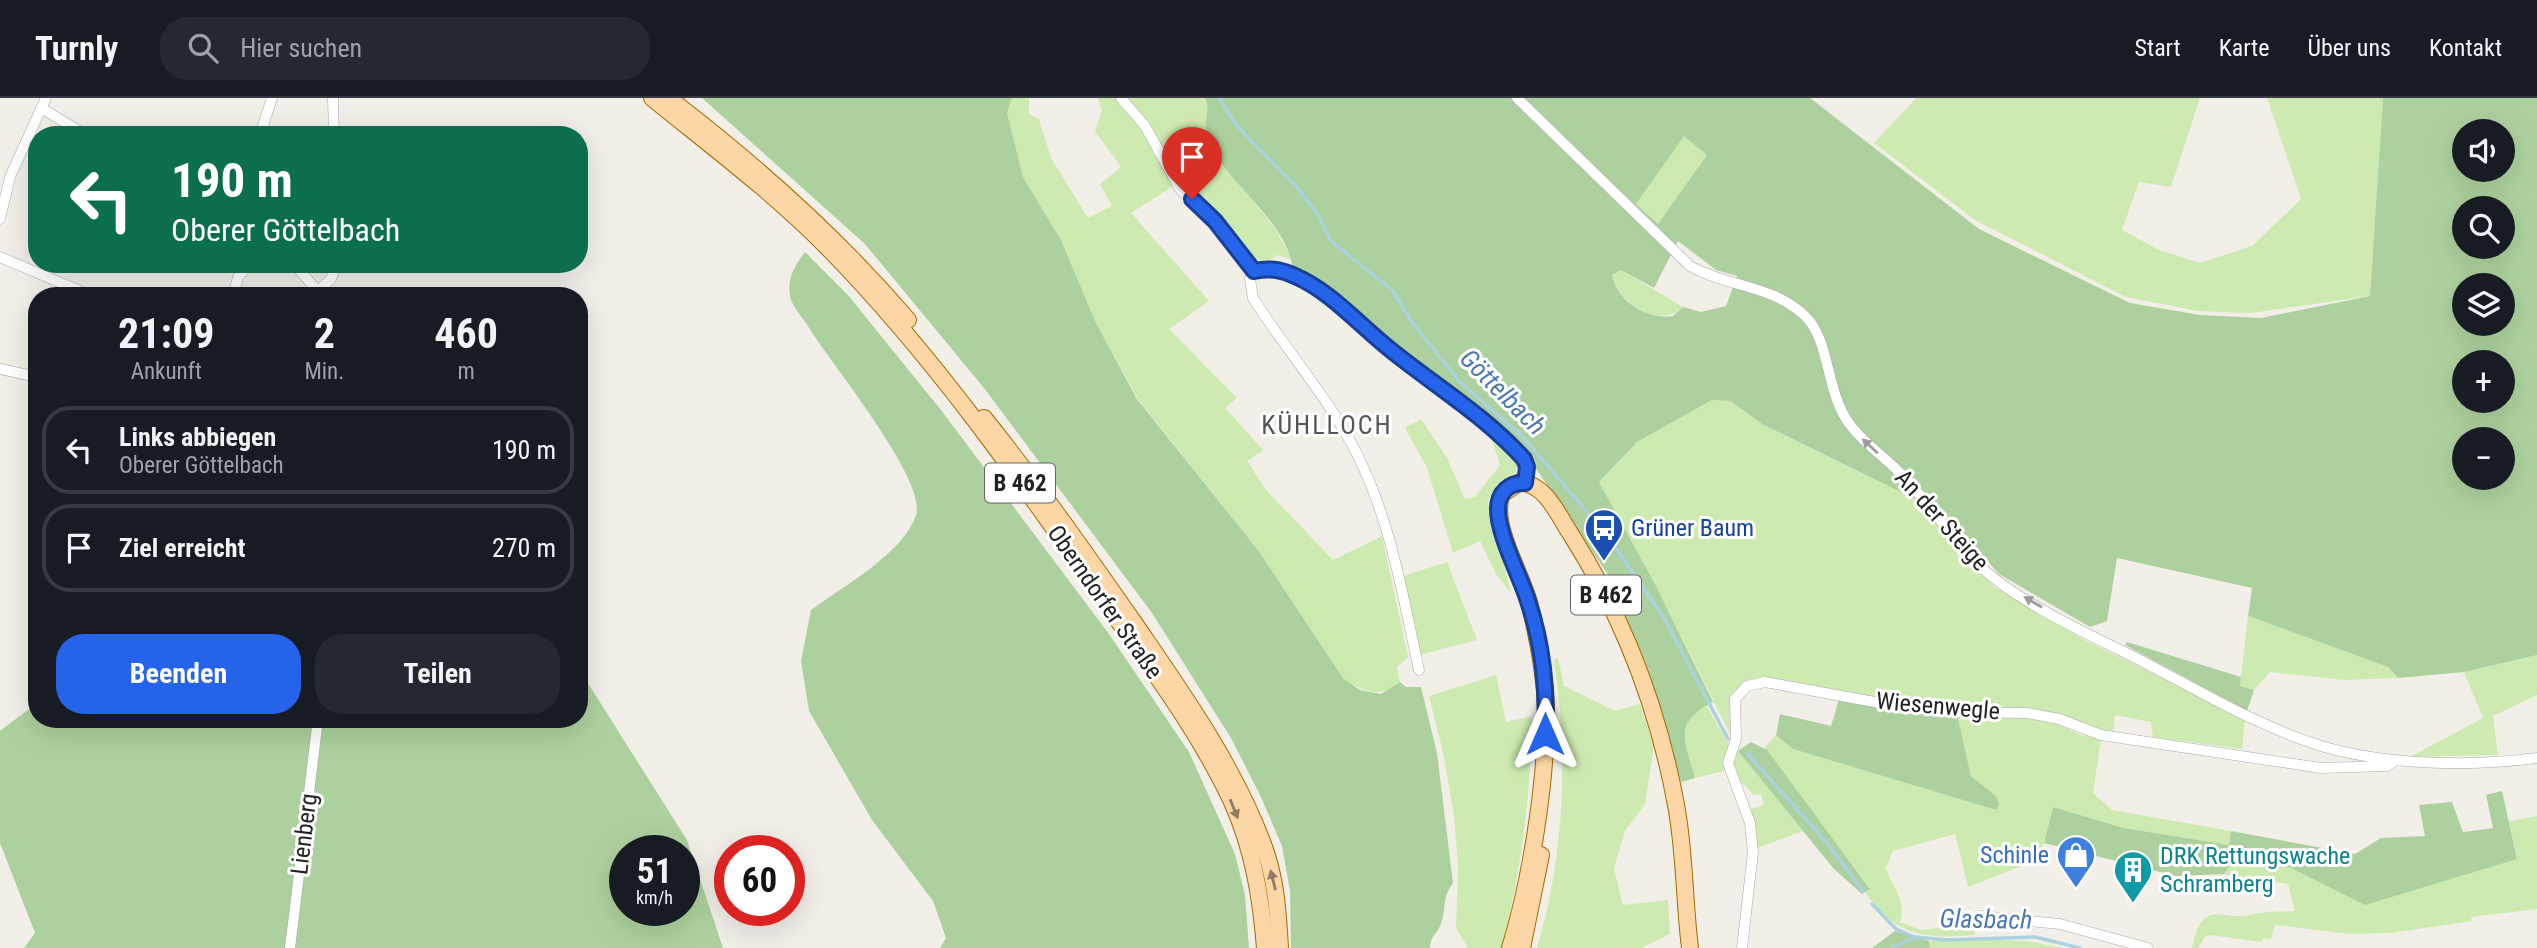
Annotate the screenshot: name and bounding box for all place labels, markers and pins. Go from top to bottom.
pin [1162,127,1222,199]
bus stop icon: Grüner Baum [1583,507,1625,562]
place label: Grüner Baum [1631,514,1754,542]
shop icon: Schinle [2055,834,2097,889]
place label: Schinle [1980,841,2049,869]
place label: DRK Rettungswache Schramberg [2160,842,2350,898]
building icon: DRK Rettungswache Schramberg [2112,849,2154,904]

